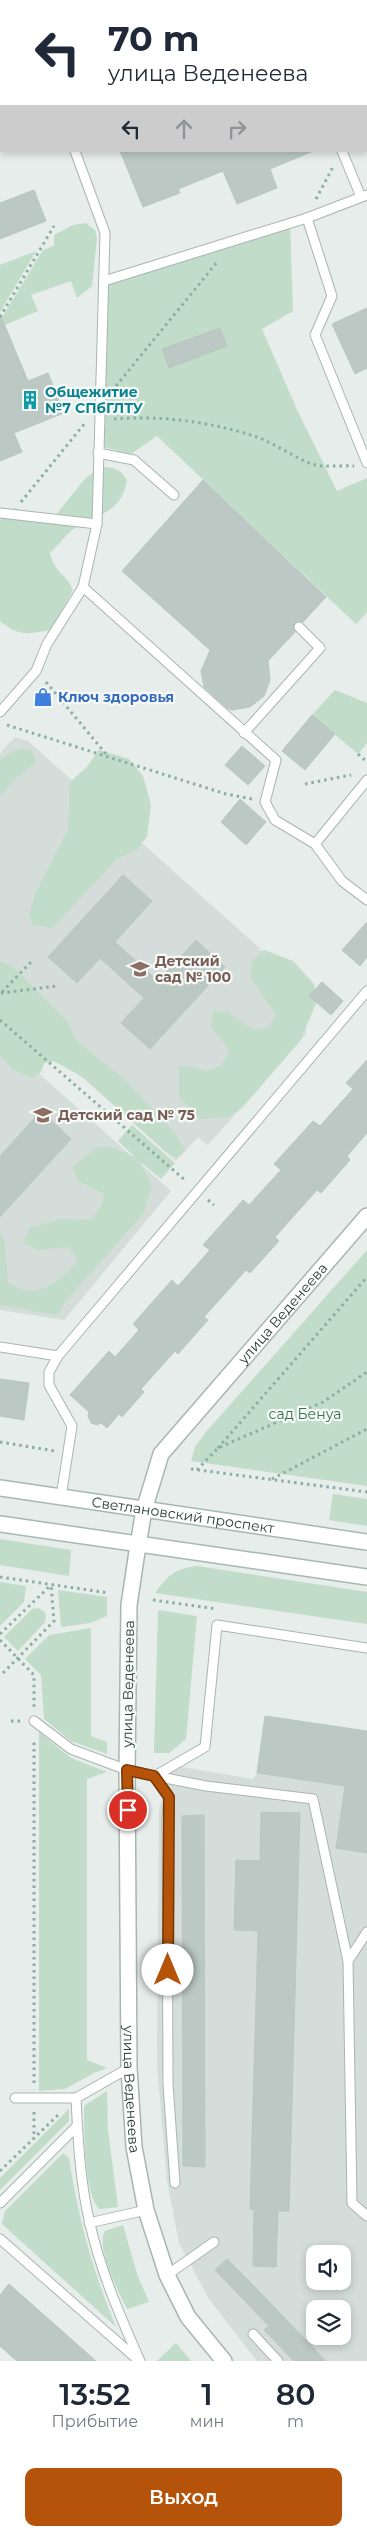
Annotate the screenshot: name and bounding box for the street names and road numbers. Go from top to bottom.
street label: улица Веденеева [233,1259,331,1368]
street label: Светлановский проспект [90,1493,276,1537]
street label: улица Веденеева [118,1620,138,1749]
street label: улица Веденеева [120,2024,144,2155]

